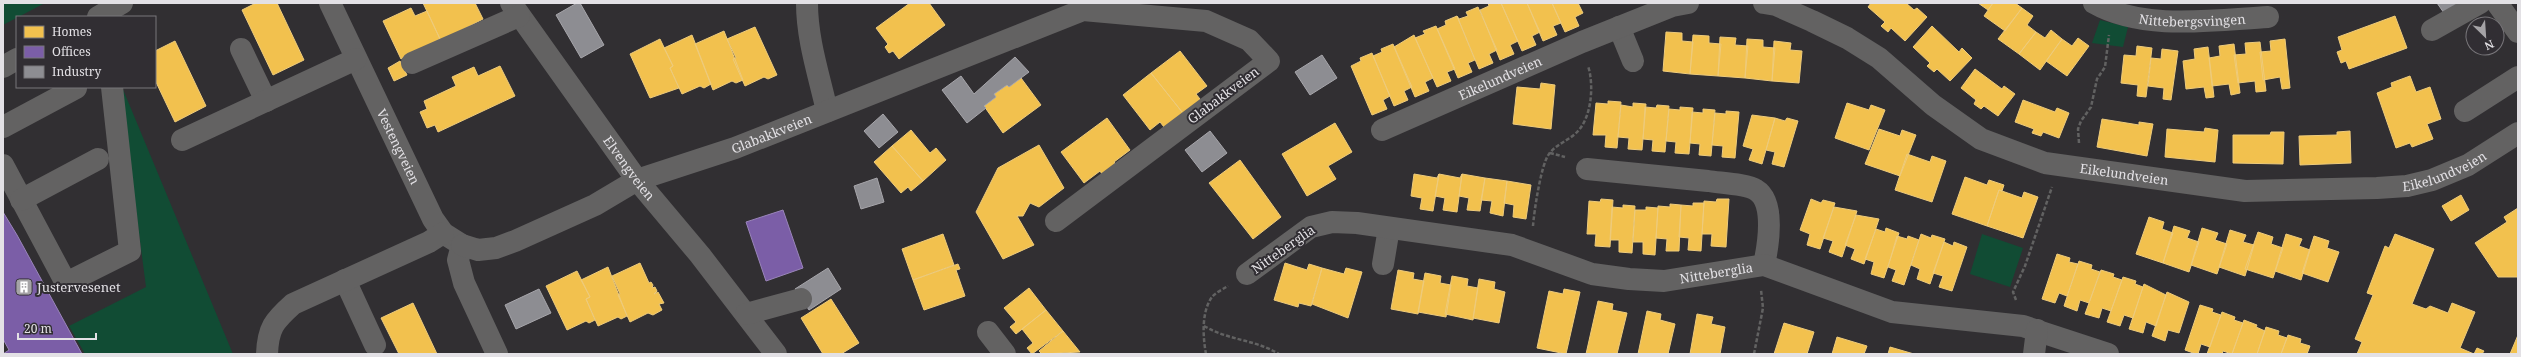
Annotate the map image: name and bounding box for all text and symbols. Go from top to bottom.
street label: Nittebergsvingen [2138,9,2247,31]
legend [16,16,156,88]
north arrow [2465,16,2505,56]
text: Homes [52,23,92,40]
text: N [2482,37,2497,54]
text: Offices [52,43,91,60]
street label: Eikelundveien [1456,52,1545,104]
street label: Glabakkveien [1184,62,1263,128]
text: Industry [52,63,101,80]
street label: Vestengveien [373,106,424,188]
street label: Glabakkveien [728,109,815,158]
street label: Elvengveien [599,132,660,204]
street label: Eikelundveien [2402,146,2490,195]
street label: Eikelundveien [2079,159,2170,189]
street label: Nitteberglia [1248,220,1318,278]
street label: Nitteberglia [1678,258,1754,287]
building icon: Justervesenet [14,277,34,297]
place label: Justervesenet [36,278,121,296]
scale bar [18,315,96,341]
text: 20 m [24,320,52,337]

